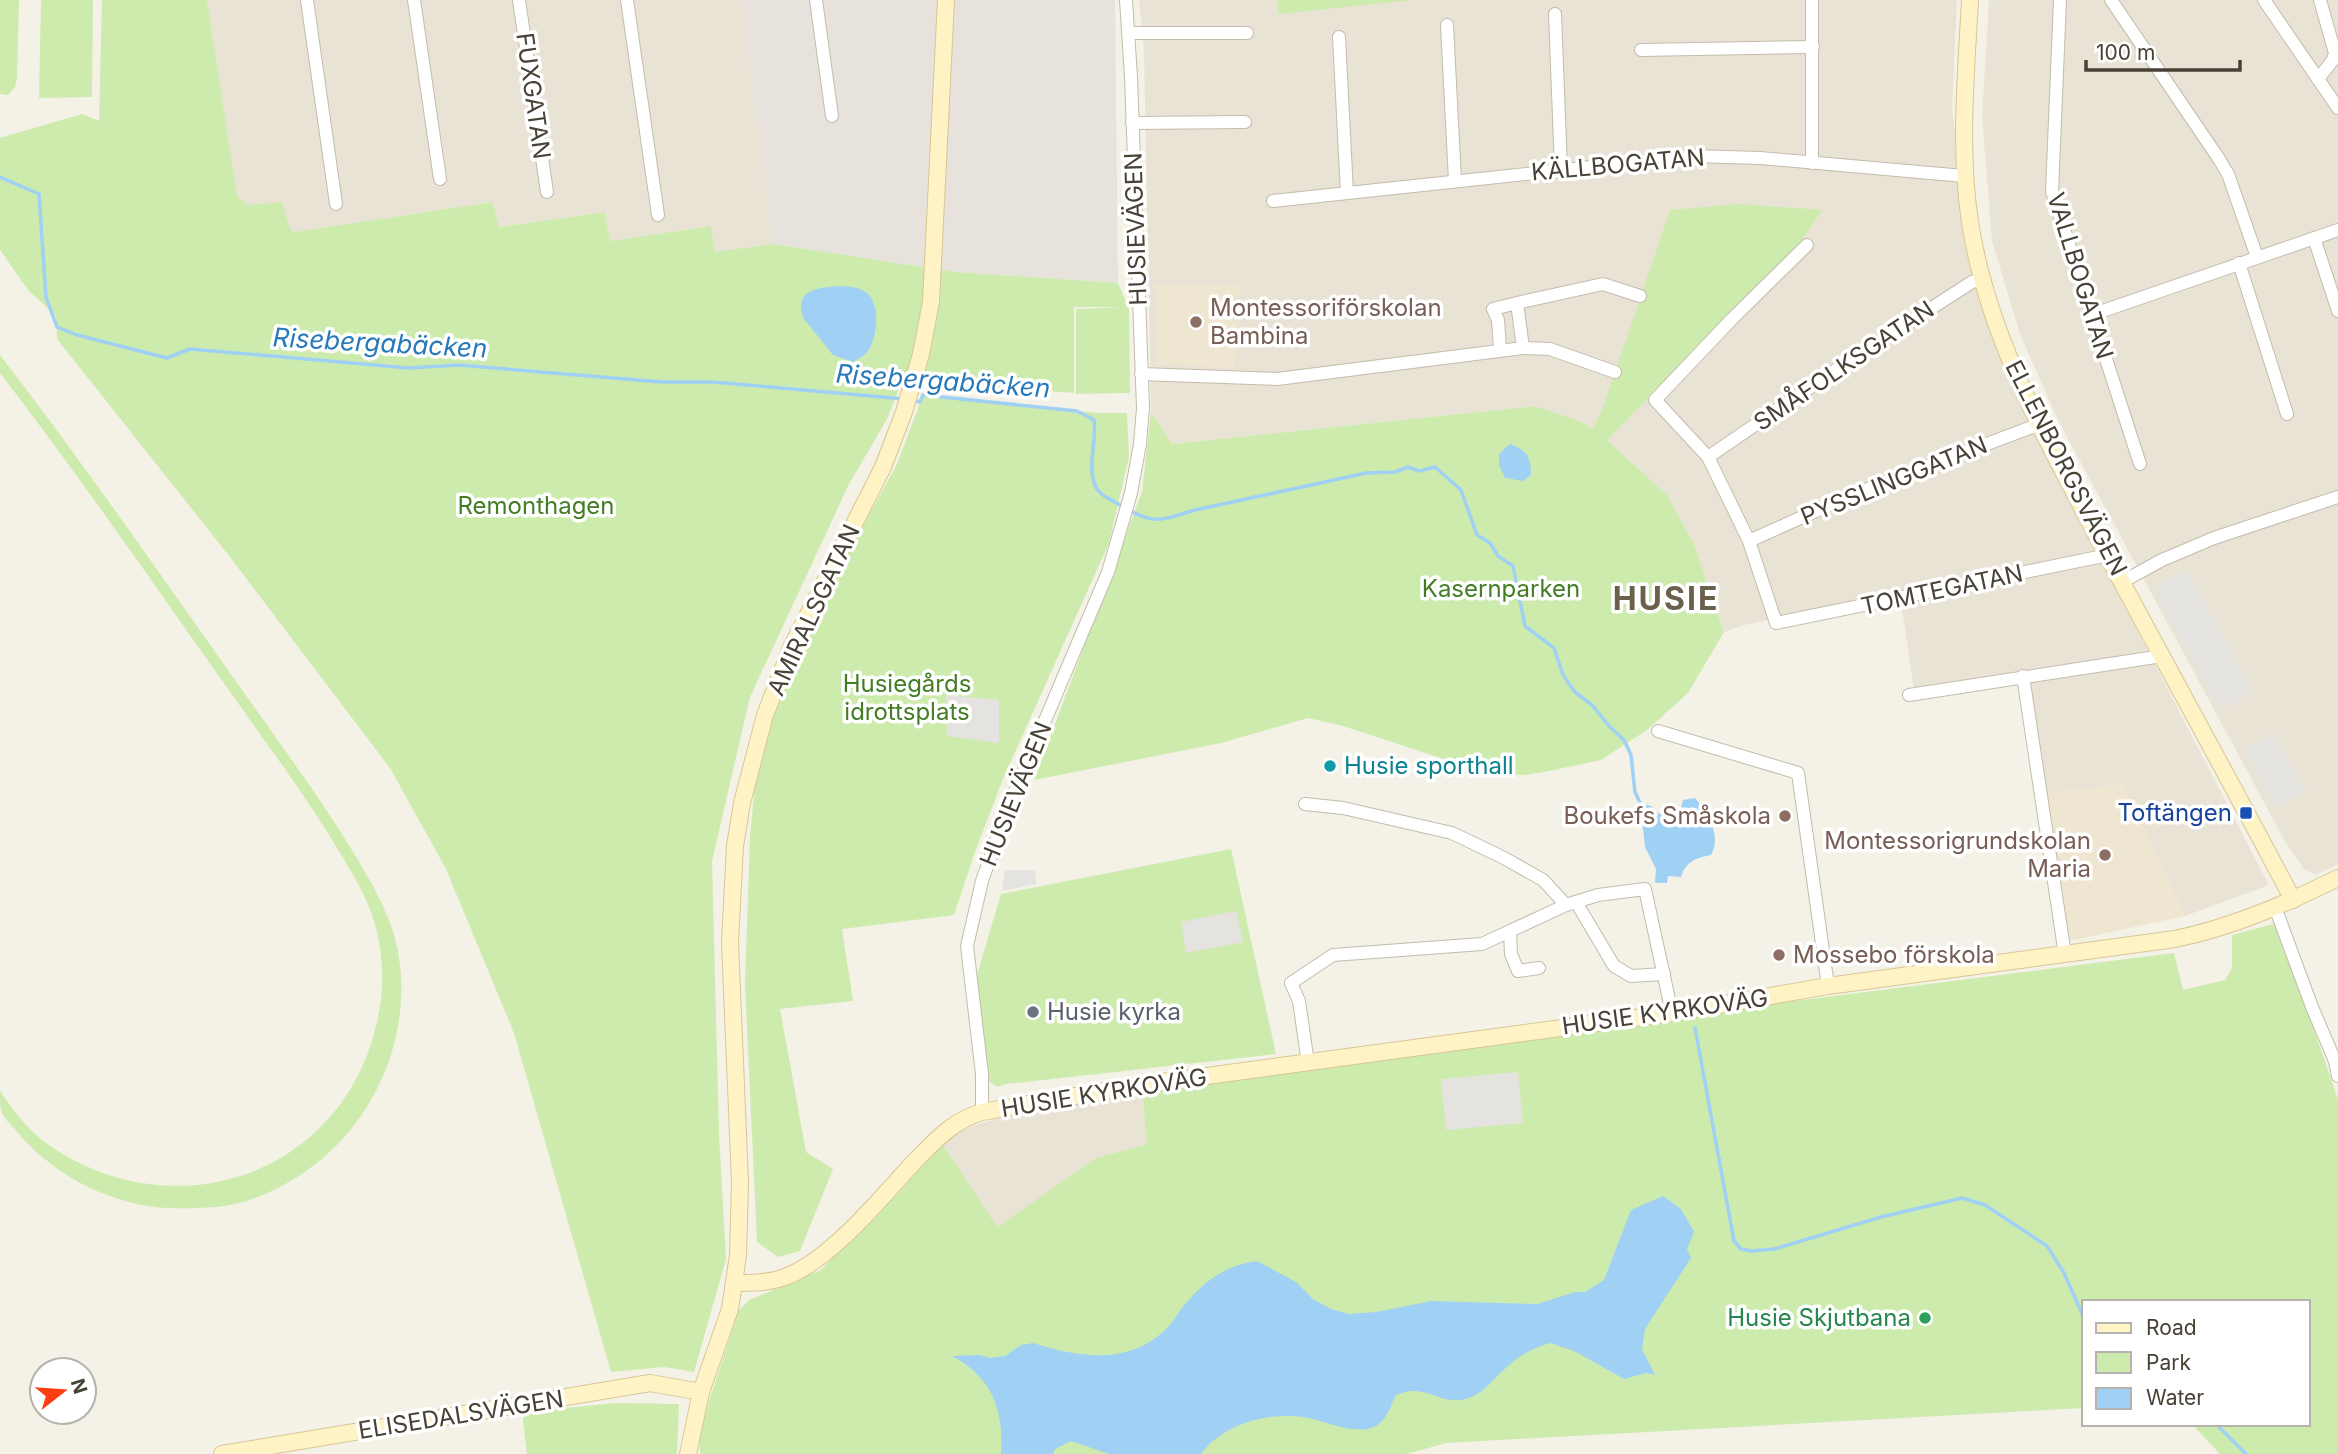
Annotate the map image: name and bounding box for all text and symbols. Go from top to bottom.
scale bar [2086,28,2240,72]
street label: FUXGATAN [510,31,557,161]
text: 100 m [2096,40,2155,65]
street label: KÄLLBOGATAN [1530,142,1706,187]
street label: HUSIEVÄGEN [1118,152,1153,306]
street label: VALLBOGATAN [2041,189,2120,363]
place label: Montessoriförskolan Bambina [1210,293,1442,350]
street label: SMÅFOLKSGATAN [1747,293,1939,437]
marker: Montessoriförskolan Bambina [1188,314,1204,330]
water label: Risebergabäcken [272,321,488,364]
street label: ELLENBORGSVÄGEN [2000,355,2133,580]
water label: Risebergabäcken [835,358,1051,403]
street label: PYSSLINGGATAN [1796,430,1991,531]
park label: Remonthagen [457,491,615,520]
street label: AMIRALSGATAN [761,520,866,700]
street label: TOMTEGATAN [1858,558,2025,621]
park label: Kasernparken [1422,574,1580,603]
district label: HUSIE [1613,579,1719,618]
park label: Husiegårds idrottsplats [843,669,971,726]
street label: HUSIEVÄGEN [973,717,1058,870]
place label: Husie sporthall [1344,751,1514,780]
marker: Husie sporthall [1322,758,1338,774]
place label: Toftängen [2117,798,2232,827]
place label: Boukefs Småskola [1563,801,1771,830]
marker: Toftängen [2238,805,2254,821]
marker: Boukefs Småskola [1777,808,1793,824]
place label: Montessorigrundskolan Maria [1824,826,2091,883]
marker: Montessorigrundskolan Maria [2097,847,2113,863]
place label: Mossebo förskola [1793,940,1995,969]
marker: Mossebo förskola [1771,947,1787,963]
street label: HUSIE KYRKOVÄG [1560,983,1770,1040]
place label: Husie kyrka [1047,997,1181,1026]
marker: Husie kyrka [1025,1004,1041,1020]
street label: HUSIE KYRKOVÄG [999,1062,1209,1123]
legend [2082,1300,2310,1426]
place label: Husie Skjutbana [1727,1303,1911,1332]
marker: Husie Skjutbana [1917,1310,1933,1326]
text: Road [2146,1315,2197,1340]
text: Park [2146,1350,2191,1375]
north arrow [28,1356,98,1426]
text: N [66,1376,92,1396]
street label: ELISEDALSVÄGEN [356,1384,566,1445]
text: Water [2146,1385,2204,1410]

